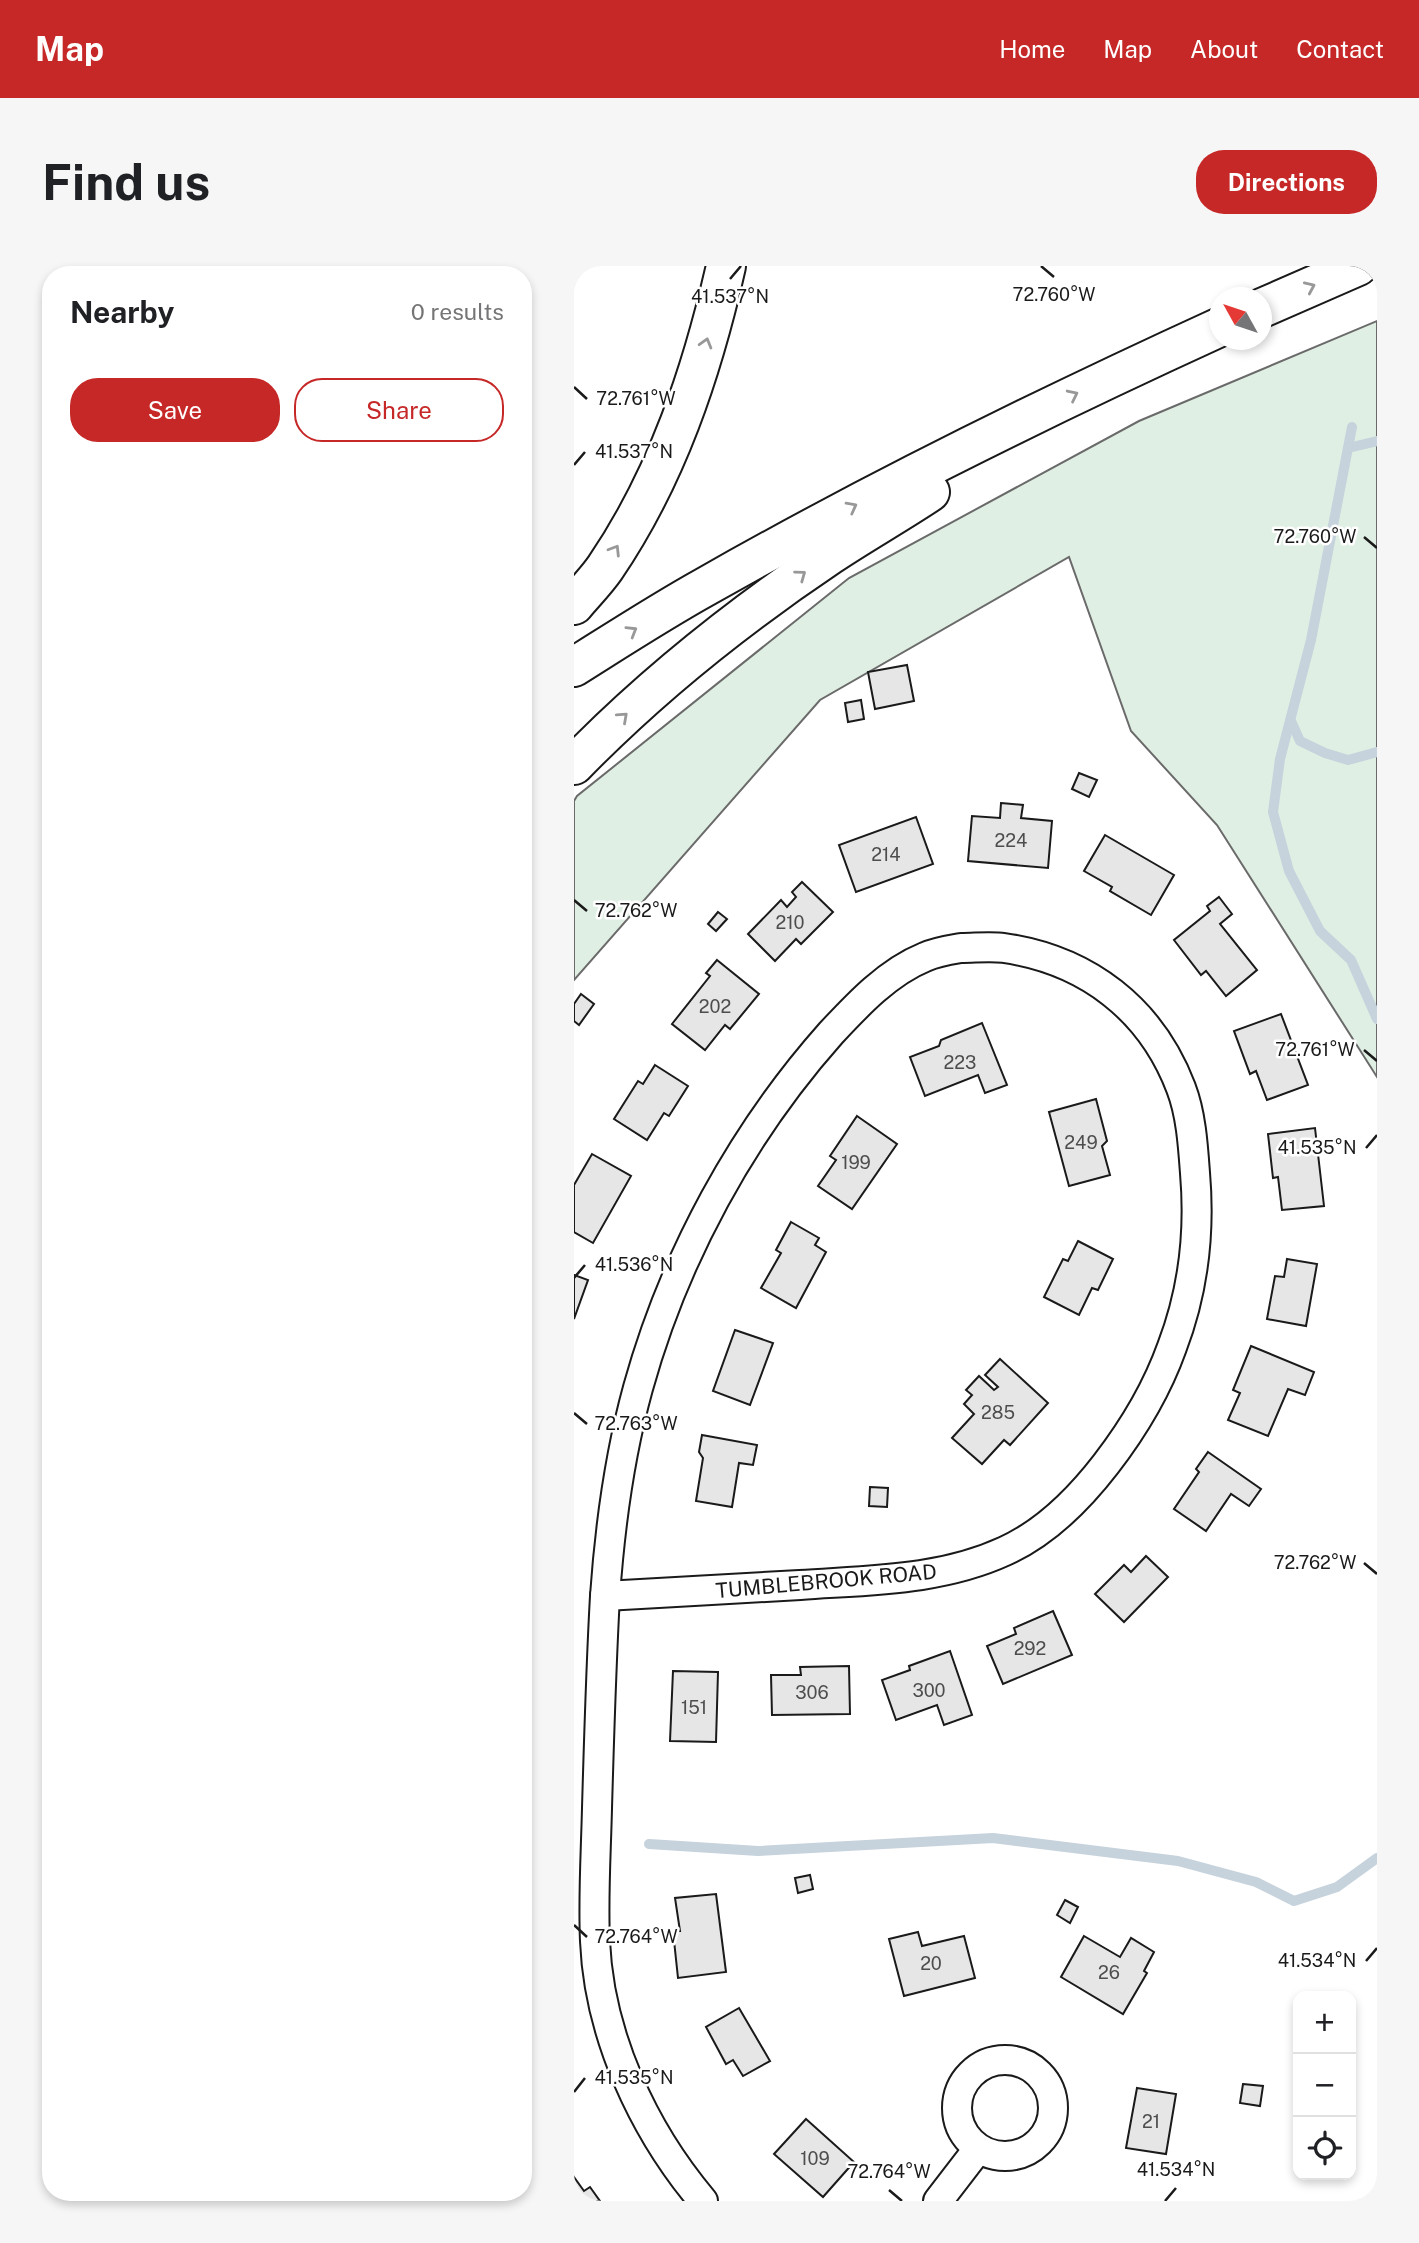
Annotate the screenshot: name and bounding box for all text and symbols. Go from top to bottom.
text: Map [35,30,104,68]
text: Home [999,35,1065,63]
text: Map [1103,35,1152,63]
text: About [1190,35,1258,63]
text: Contact [1296,35,1384,63]
button: Directions [1196,150,1377,214]
text: Find us [42,153,210,211]
one-way arrow [1302,281,1315,295]
text: 72.760°W [1013,284,1095,305]
text: 41.537°N [691,286,769,307]
north arrow [1209,287,1272,350]
text: Nearby [70,294,174,330]
text: 0 results [411,298,504,325]
one-way arrow [697,337,712,349]
button: Save [70,378,280,442]
button: Share [294,378,504,442]
text: 72.761°W [596,388,676,409]
one-way arrow [1066,389,1078,403]
text: 41.537°N [595,441,673,462]
one-way arrow [844,502,857,516]
text: 72.760°W [1274,526,1356,547]
one-way arrow [607,545,620,558]
one-way arrow [793,571,806,583]
one-way arrow [624,626,637,639]
one-way arrow [615,713,628,725]
house number: 224 [995,830,1027,851]
house number: 214 [871,844,901,865]
text: 72.762°W [595,900,677,921]
house number: 210 [775,912,805,933]
house number: 202 [699,996,731,1017]
text: 72.761°W [1275,1039,1355,1060]
house number: 223 [944,1052,976,1073]
house number: 249 [1064,1132,1098,1153]
text: 41.535°N [1278,1137,1357,1158]
house number: 199 [841,1152,871,1173]
text: 41.536°N [595,1254,673,1275]
house number: 285 [981,1402,1015,1423]
text: 72.763°W [594,1413,678,1434]
text: 72.762°W [1274,1552,1356,1573]
street label: TUMBLEBROOK ROAD [714,1559,938,1603]
house number: 292 [1014,1638,1046,1659]
house number: 300 [912,1680,946,1701]
house number: 306 [795,1682,829,1703]
house number: 151 [681,1697,707,1718]
text: 72.764°W [594,1926,678,1947]
text: 41.534°N [1278,1950,1356,1971]
house number: 20 [920,1953,942,1974]
house number: 26 [1098,1962,1120,1983]
map controls [1293,1991,1356,2180]
button: + [1293,1991,1356,2054]
button: − [1293,2054,1356,2117]
text: 41.535°N [595,2067,674,2088]
house number: 21 [1142,2111,1160,2132]
button: locate [1293,2117,1356,2180]
house number: 109 [800,2148,830,2169]
text: 41.534°N [1137,2159,1215,2180]
text: 72.764°W [847,2161,931,2182]

